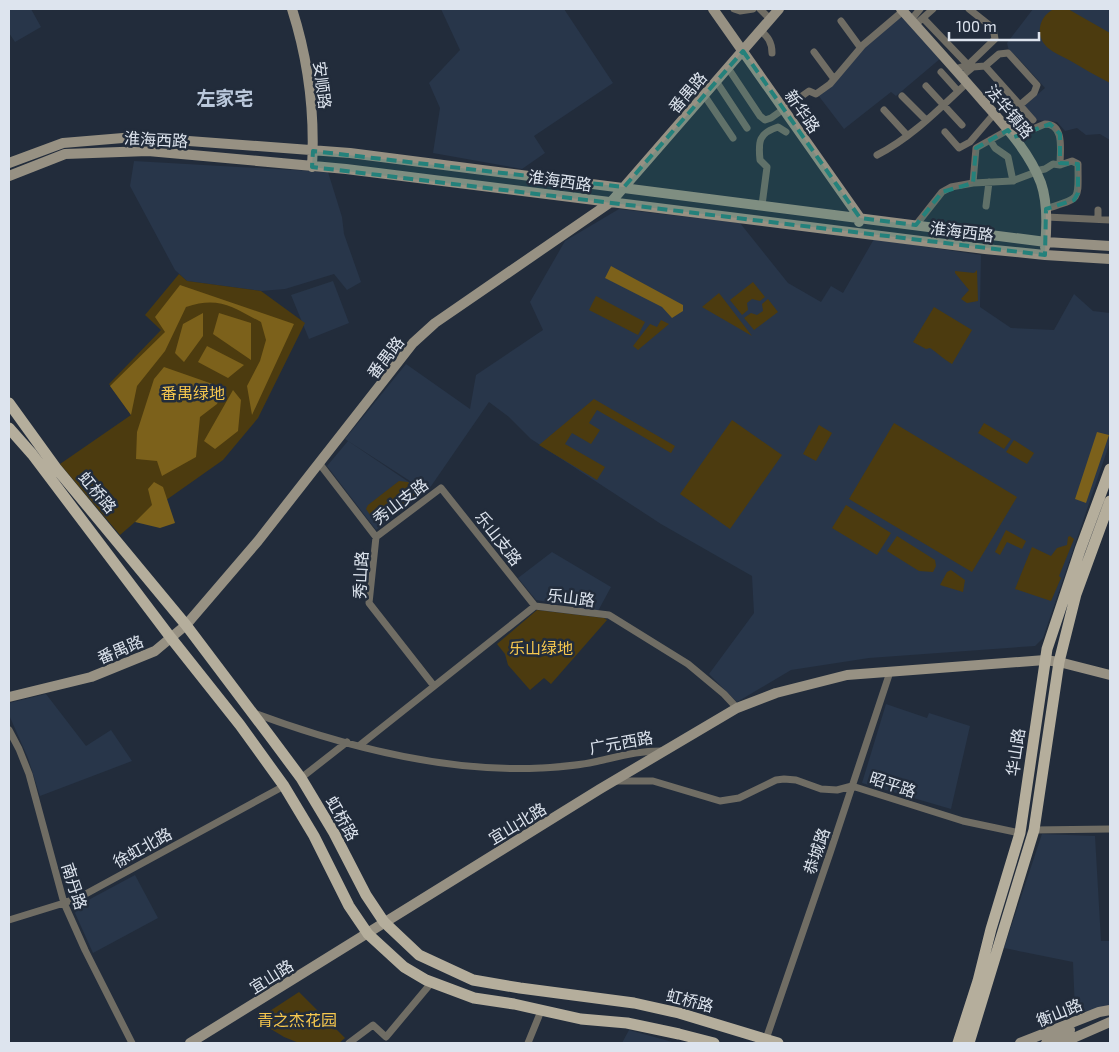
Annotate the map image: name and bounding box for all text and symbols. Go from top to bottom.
scale bar [949,10,1039,42]
text: 100 m [956,17,997,35]
street label: 安顺路 [311,60,335,110]
street label: 番禺路 [664,68,710,116]
street label: 法华镇路 [982,80,1038,142]
district label: 左家宅 [196,86,254,109]
street label: 新华路 [781,86,825,136]
street label: 淮海西路 [124,128,188,150]
street label: 淮海西路 [527,166,593,194]
street label: 淮海西路 [929,218,995,244]
street label: 番禺路 [363,332,407,382]
park label: 番禺绿地 [161,383,225,402]
street label: 虹桥路 [75,468,121,516]
street label: 秀山支路 [369,474,431,528]
street label: 乐山支路 [472,507,526,569]
street label: 秀山路 [349,551,371,599]
street label: 乐山路 [546,585,596,609]
street label: 番禺路 [94,631,146,667]
park label: 乐山绿地 [509,638,573,657]
street label: 广元西路 [588,727,654,757]
street label: 华山路 [1002,727,1028,777]
street label: 昭平路 [867,768,919,800]
street label: 虹桥路 [323,792,363,844]
street label: 宜山北路 [485,798,549,848]
street label: 徐虹北路 [109,823,175,871]
street label: 恭城路 [799,825,833,877]
street label: 南丹路 [59,860,91,912]
street label: 宜山路 [246,955,296,997]
street label: 虹桥路 [664,985,716,1015]
street label: 衡山路 [1033,994,1085,1030]
park label: 青之杰花园 [257,1010,337,1029]

